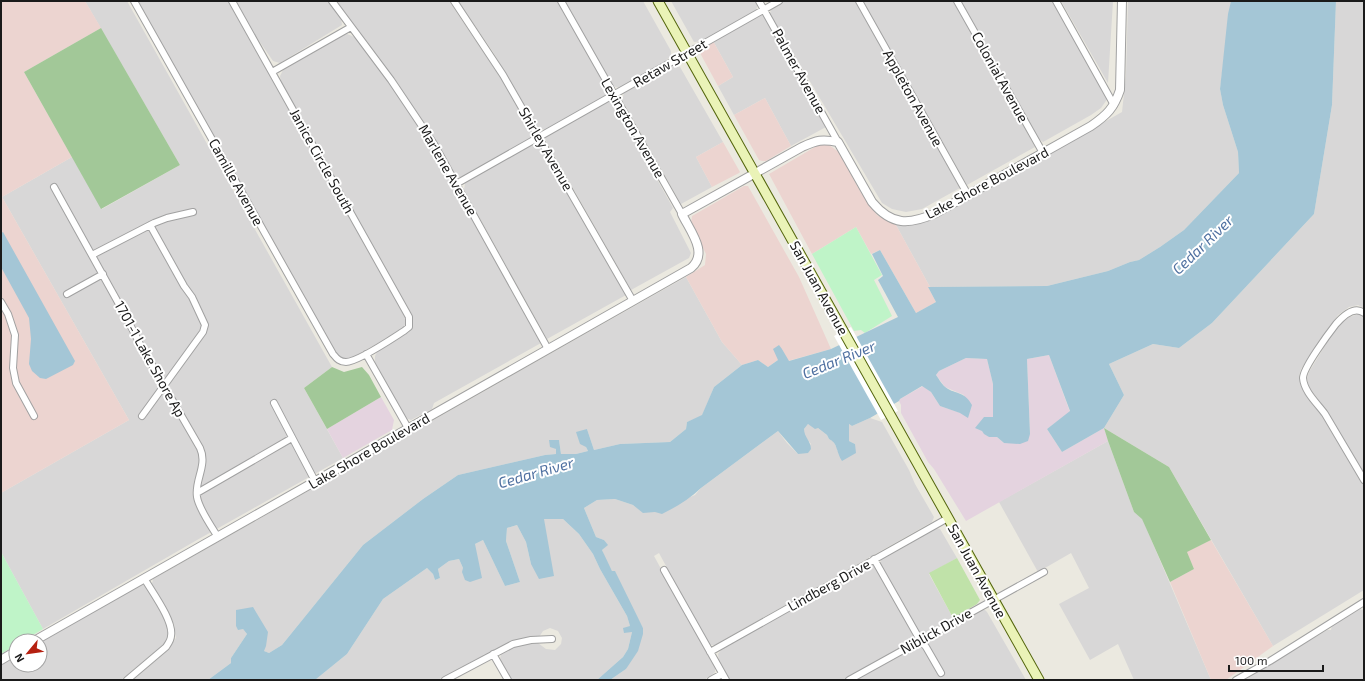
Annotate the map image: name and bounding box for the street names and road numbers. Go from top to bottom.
street label: Palmer Avenue [769,25,830,116]
street label: Colonial Avenue [969,29,1032,125]
street label: Retaw Street [630,35,710,91]
street label: Appleton Avenue [880,47,947,149]
street label: Lexington Avenue [598,75,669,181]
street label: Shirley Avenue [516,104,577,193]
street label: Janice Circle South [287,105,358,216]
street label: Marlene Avenue [415,121,481,218]
street label: Camille Avenue [206,135,267,228]
street label: Lake Shore Boulevard [922,143,1051,222]
street label: San Juan Avenue [787,238,852,338]
street label: 1701-1 Lake Shore Ap [111,298,189,420]
street label: Lake Shore Boulevard [305,409,432,492]
street label: San Juan Avenue [945,521,1010,621]
street label: Lindberg Drive [784,555,873,614]
street label: Niblick Drive [897,604,974,657]

